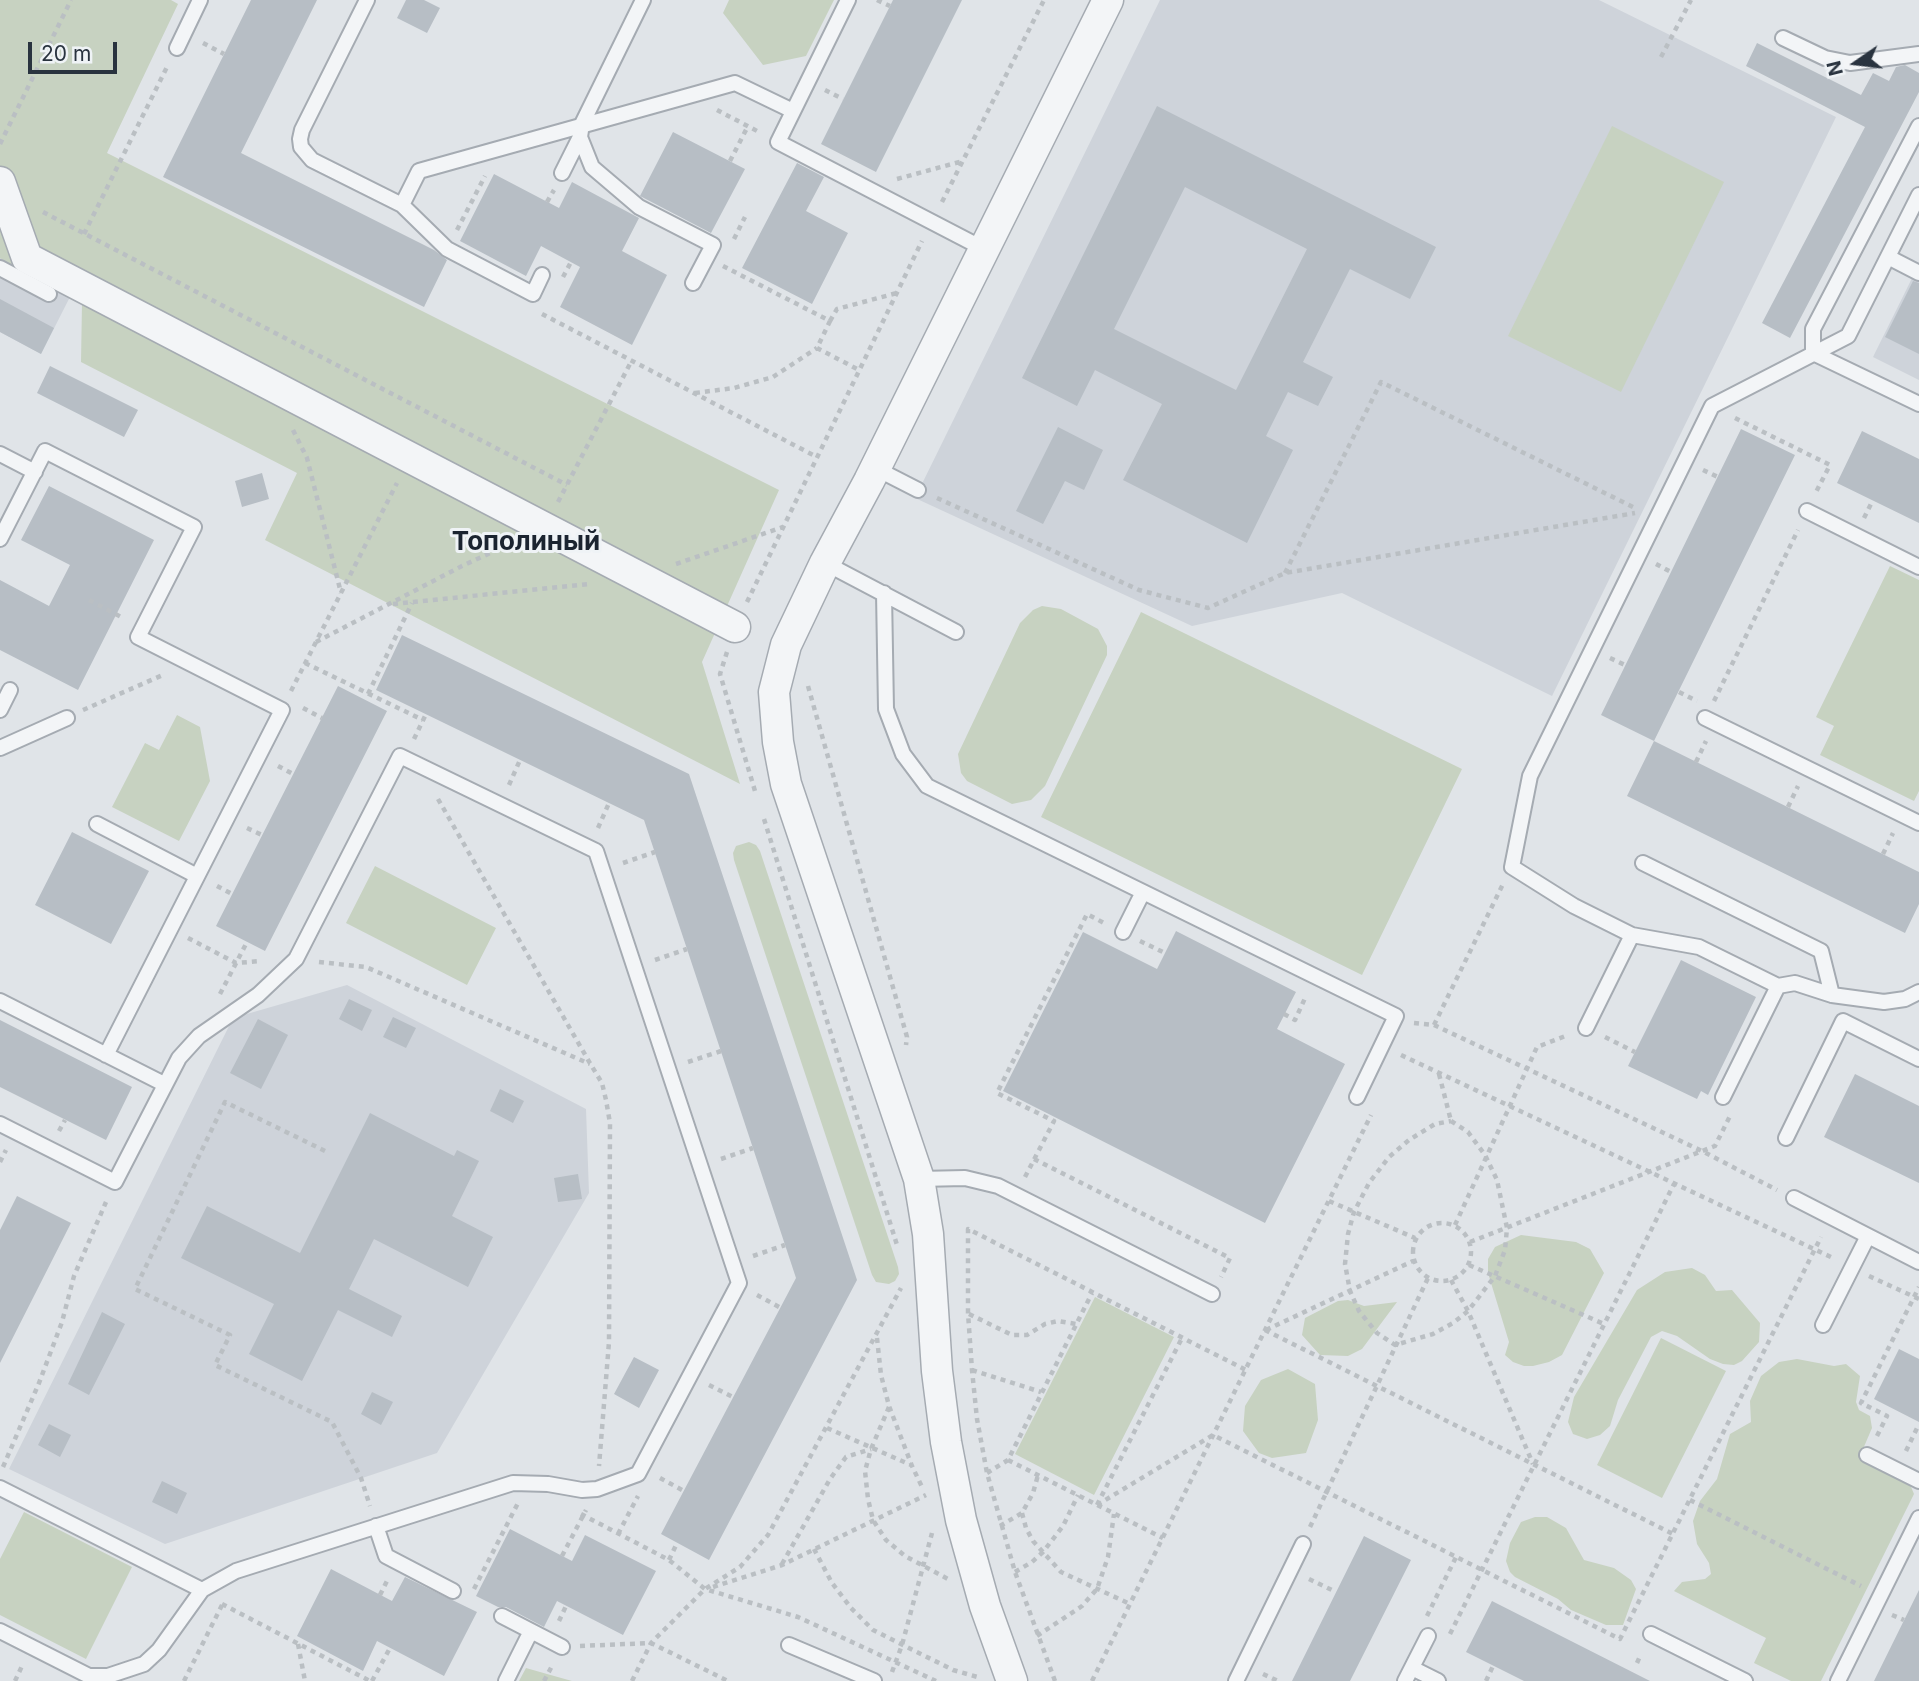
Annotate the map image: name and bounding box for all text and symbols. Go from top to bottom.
scale bar [32,28,121,72]
north arrow [1821,28,1891,98]
text: 20 m [41,41,91,66]
text: N [1822,58,1848,78]
district label: Тополиный [452,526,600,558]

